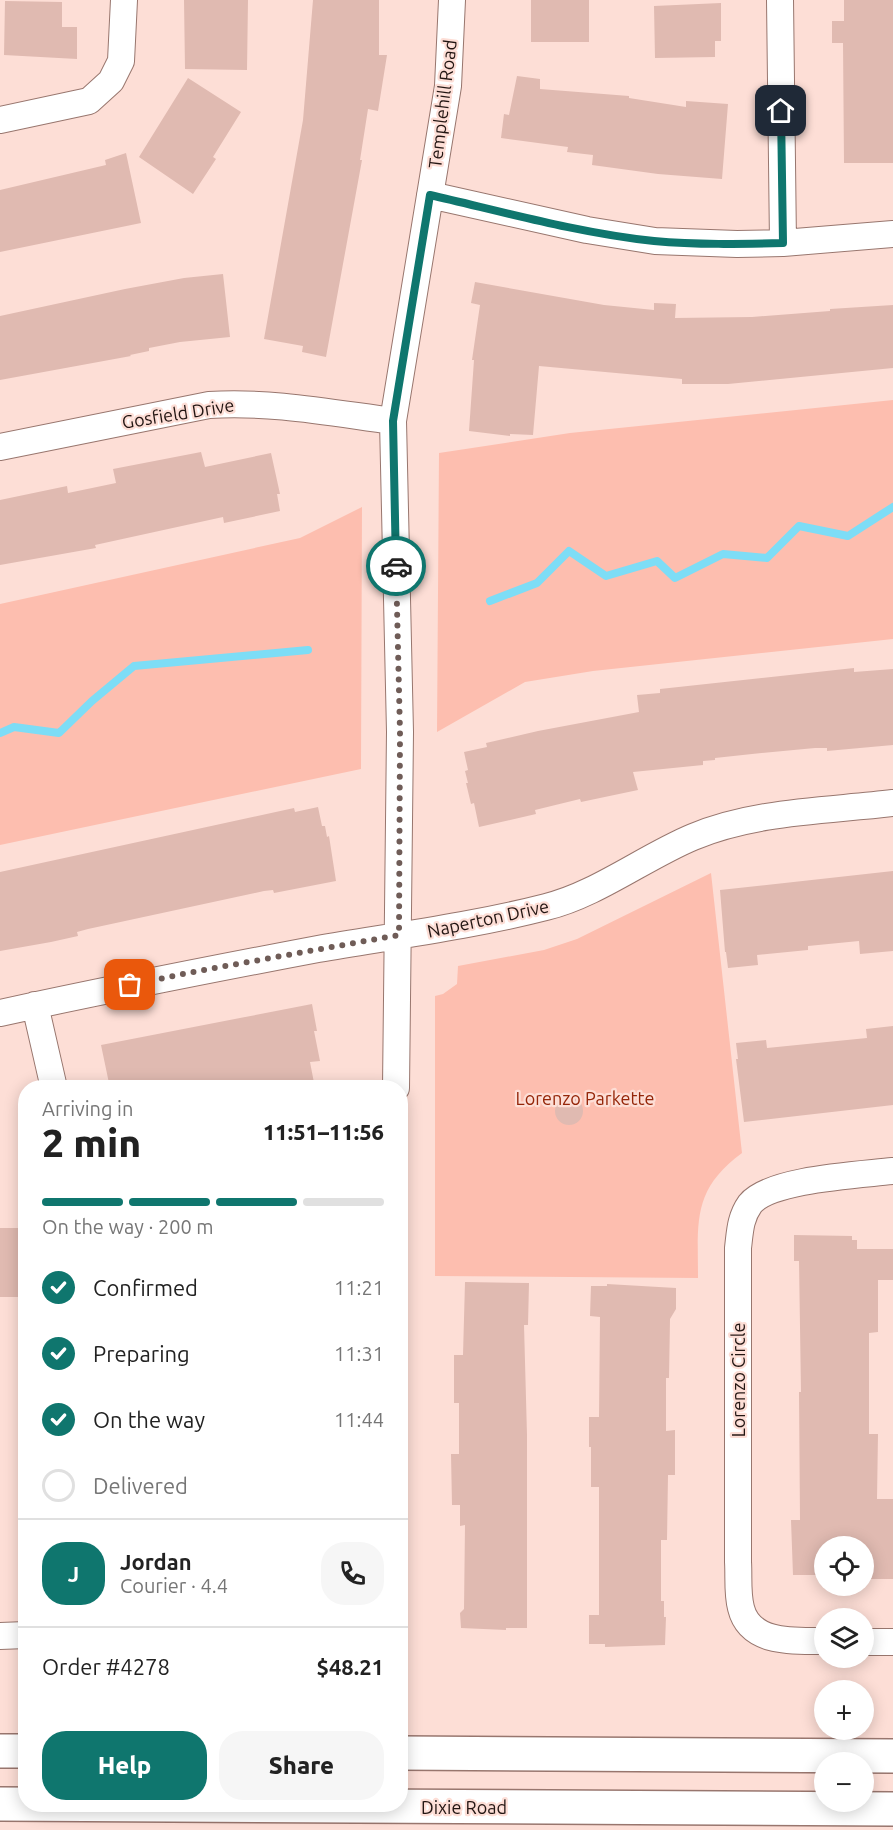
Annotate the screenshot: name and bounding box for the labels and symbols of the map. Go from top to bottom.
street label: Templehill Road [424,39,460,169]
pin [755,85,806,136]
street label: Gosfield Drive [120,394,236,432]
courier [366,536,426,596]
street label: Naperton Drive [425,895,551,941]
pin [104,959,155,1010]
park label: Lorenzo Parkette [516,1088,654,1108]
street label: Lorenzo Circle [728,1323,748,1437]
street label: Dixie Road [421,1797,507,1817]

